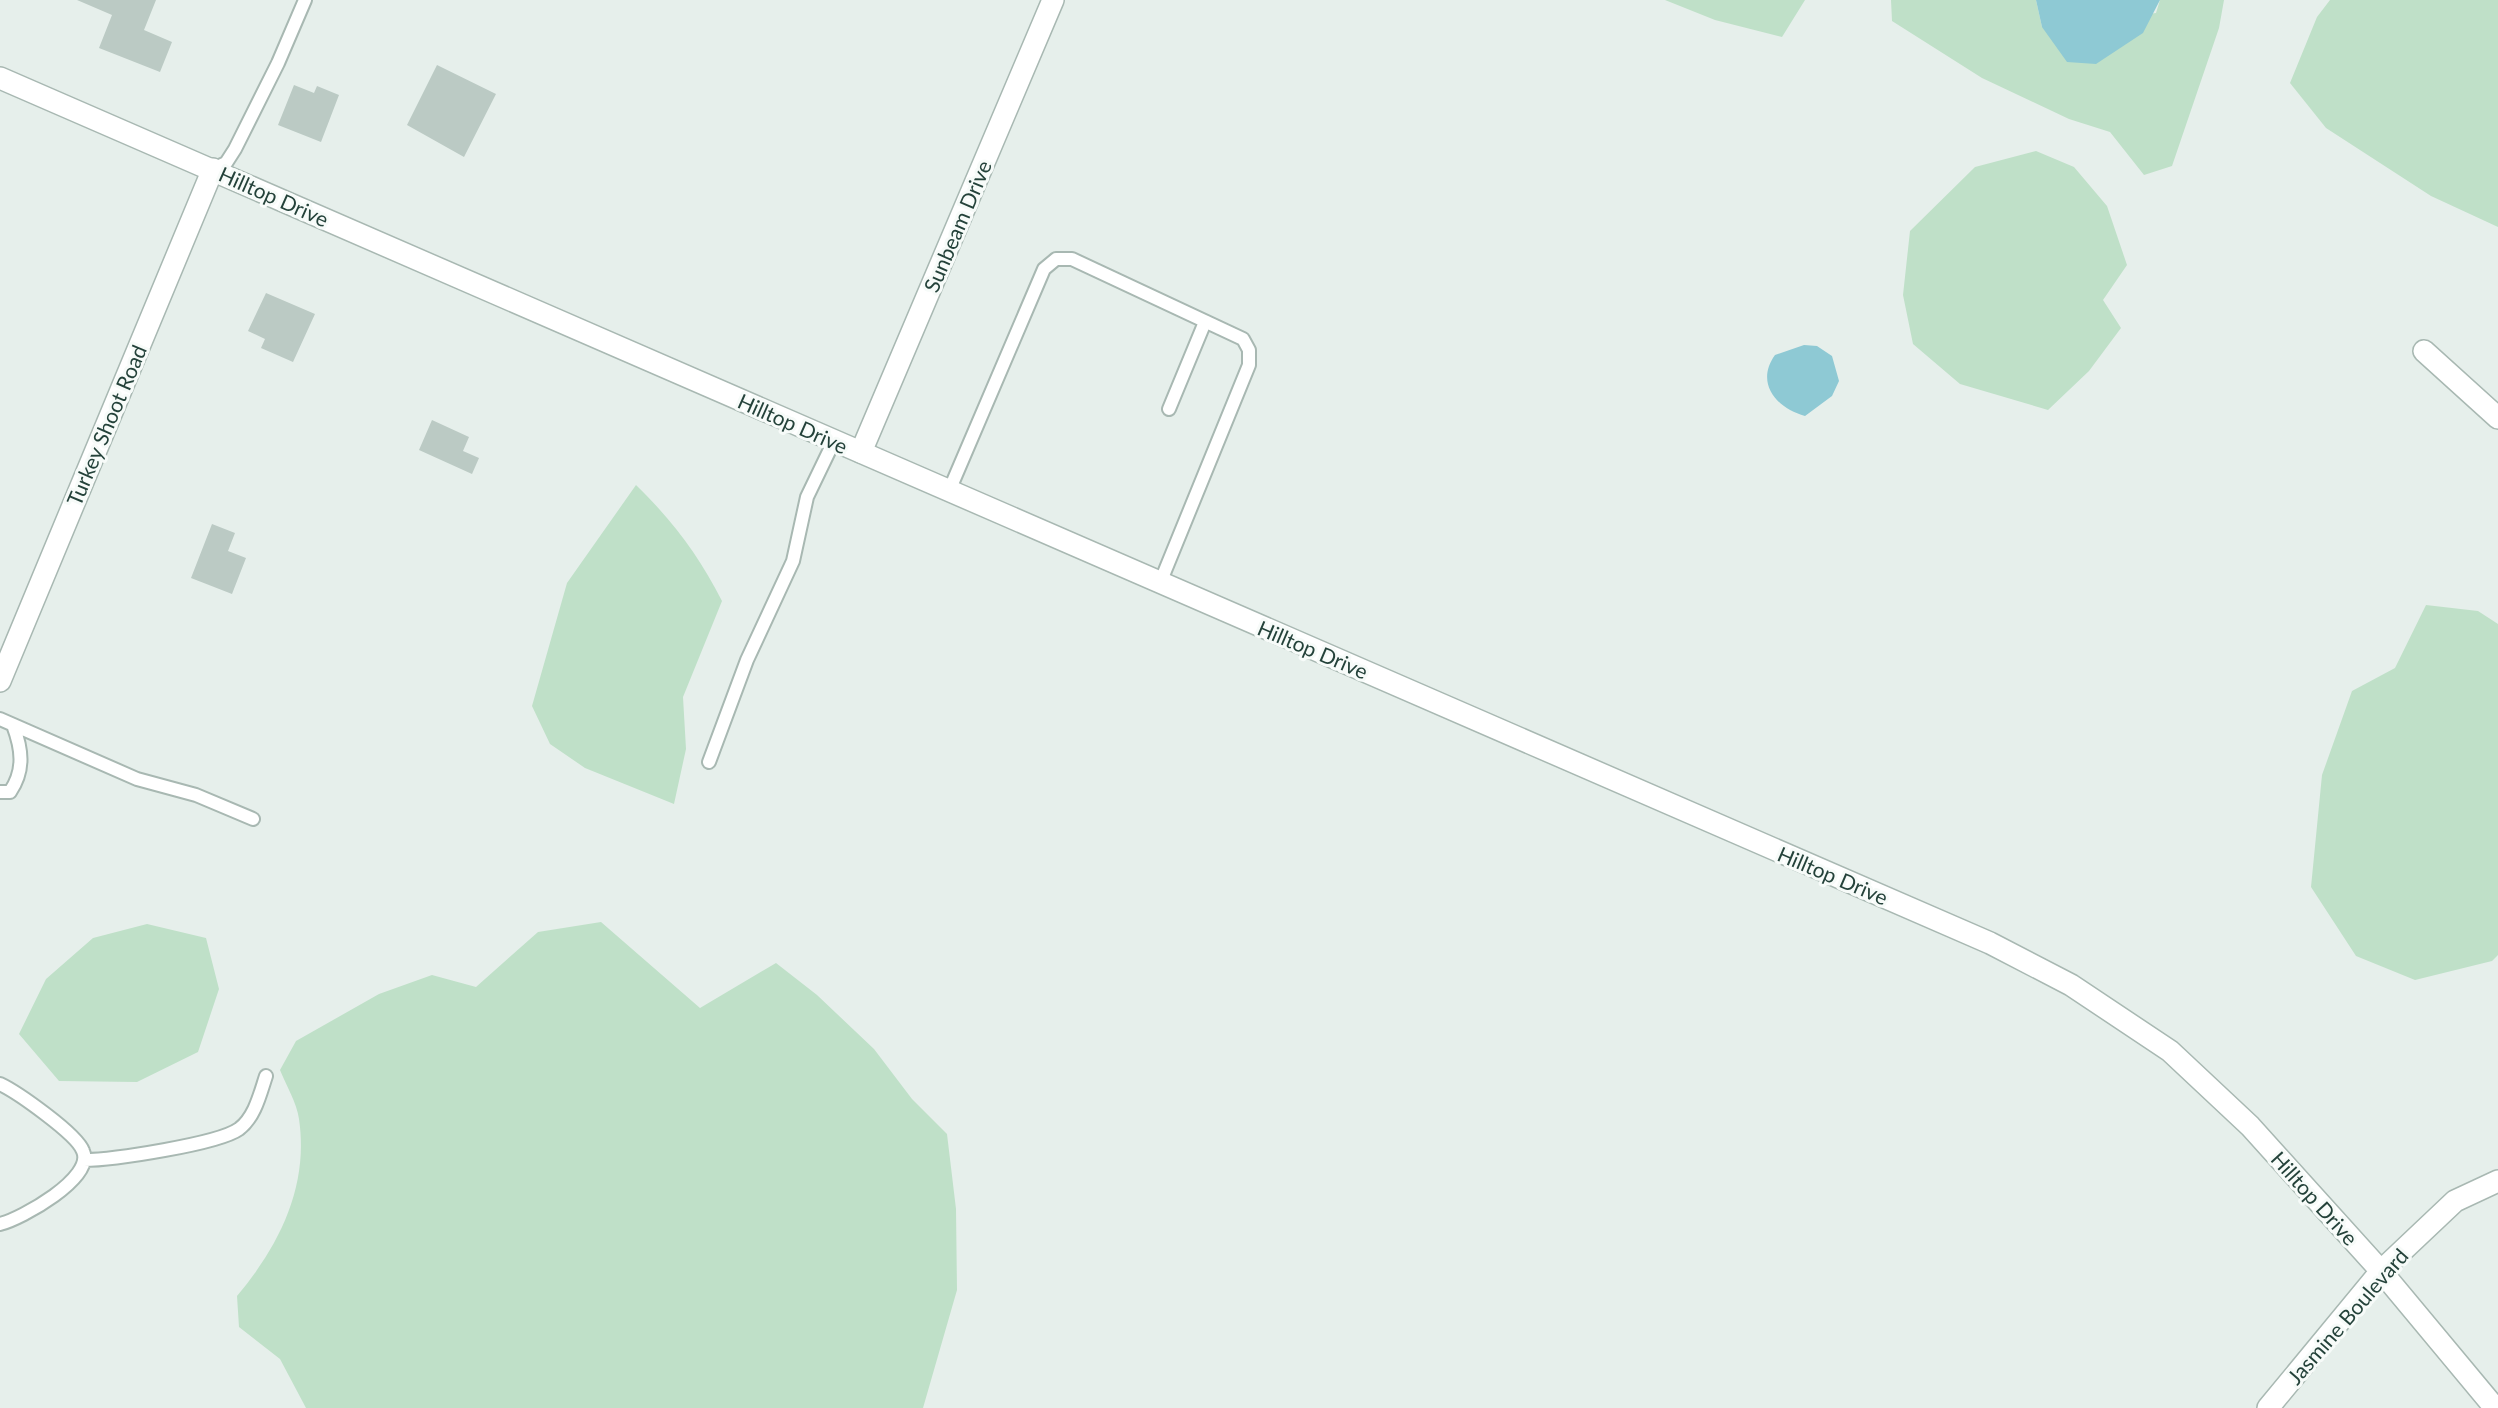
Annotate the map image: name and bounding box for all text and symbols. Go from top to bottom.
street label: Sunbeam Drive [918,156,996,296]
street label: Hilltop Drive [215,161,333,231]
street label: Turkey Shoot Road [61,341,151,509]
street label: Hilltop Drive [734,388,852,458]
street label: Hilltop Drive [1254,615,1372,683]
street label: Hilltop Drive [1774,841,1892,909]
street label: Hilltop Drive [2266,1146,2364,1250]
street label: Jasmine Boulevard [2281,1243,2413,1389]

